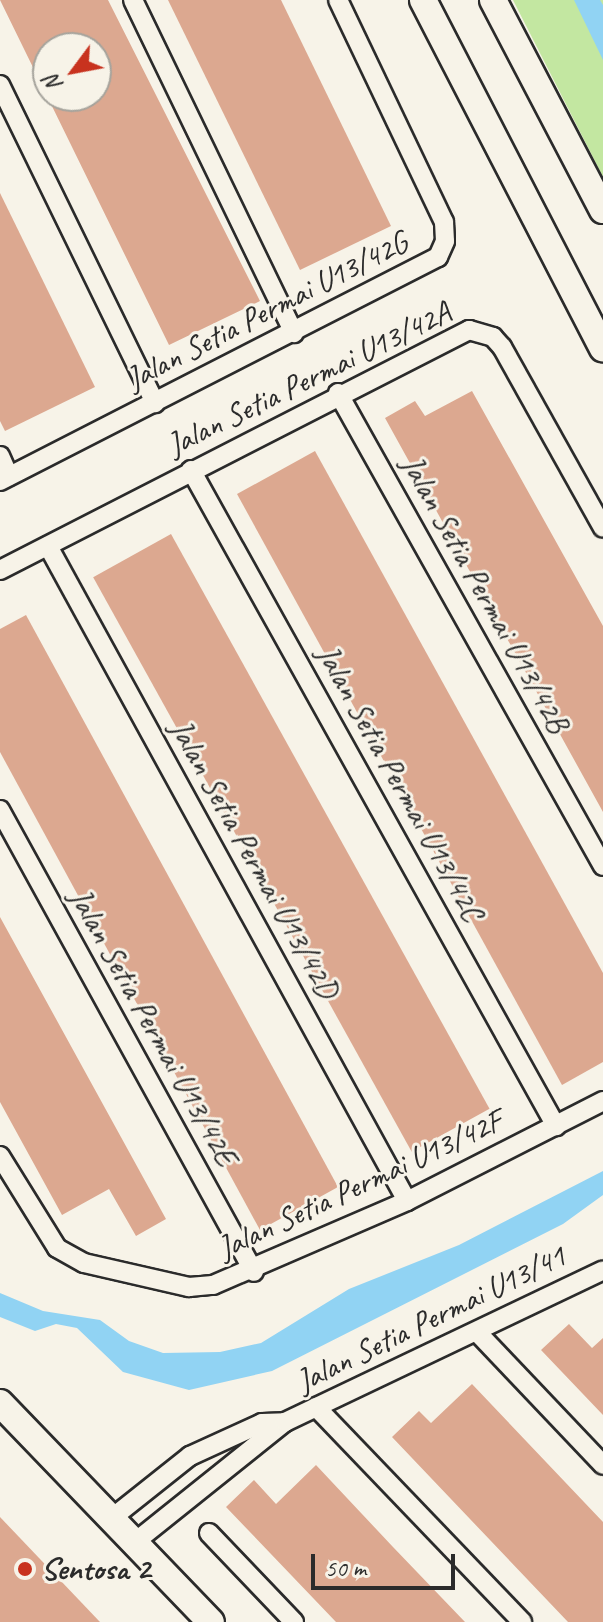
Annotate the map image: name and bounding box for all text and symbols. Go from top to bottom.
north arrow [32,32,112,112]
text: N [38,70,69,97]
street label: Jalan Setia Permai U13/42G [121,224,413,398]
street label: Jalan Setia Permai U13/42A [162,294,456,464]
street label: Jalan Setia Permai U13/42B [393,450,577,738]
street label: Jalan Setia Permai U13/42C [309,639,491,927]
street label: Jalan Setia Permai U13/42D [162,714,346,1004]
street label: Jalan Setia Permai U13/42E [61,882,245,1172]
street label: Jalan Setia Permai U13/42F [213,1103,507,1267]
street label: Jalan Setia Permai U13/41 [291,1238,571,1400]
scale bar [315,1538,459,1588]
place label: Sentosa 2 [41,1550,151,1588]
text: 50 m [325,1553,366,1583]
marker: Sentosa 2 [16,1560,34,1578]

